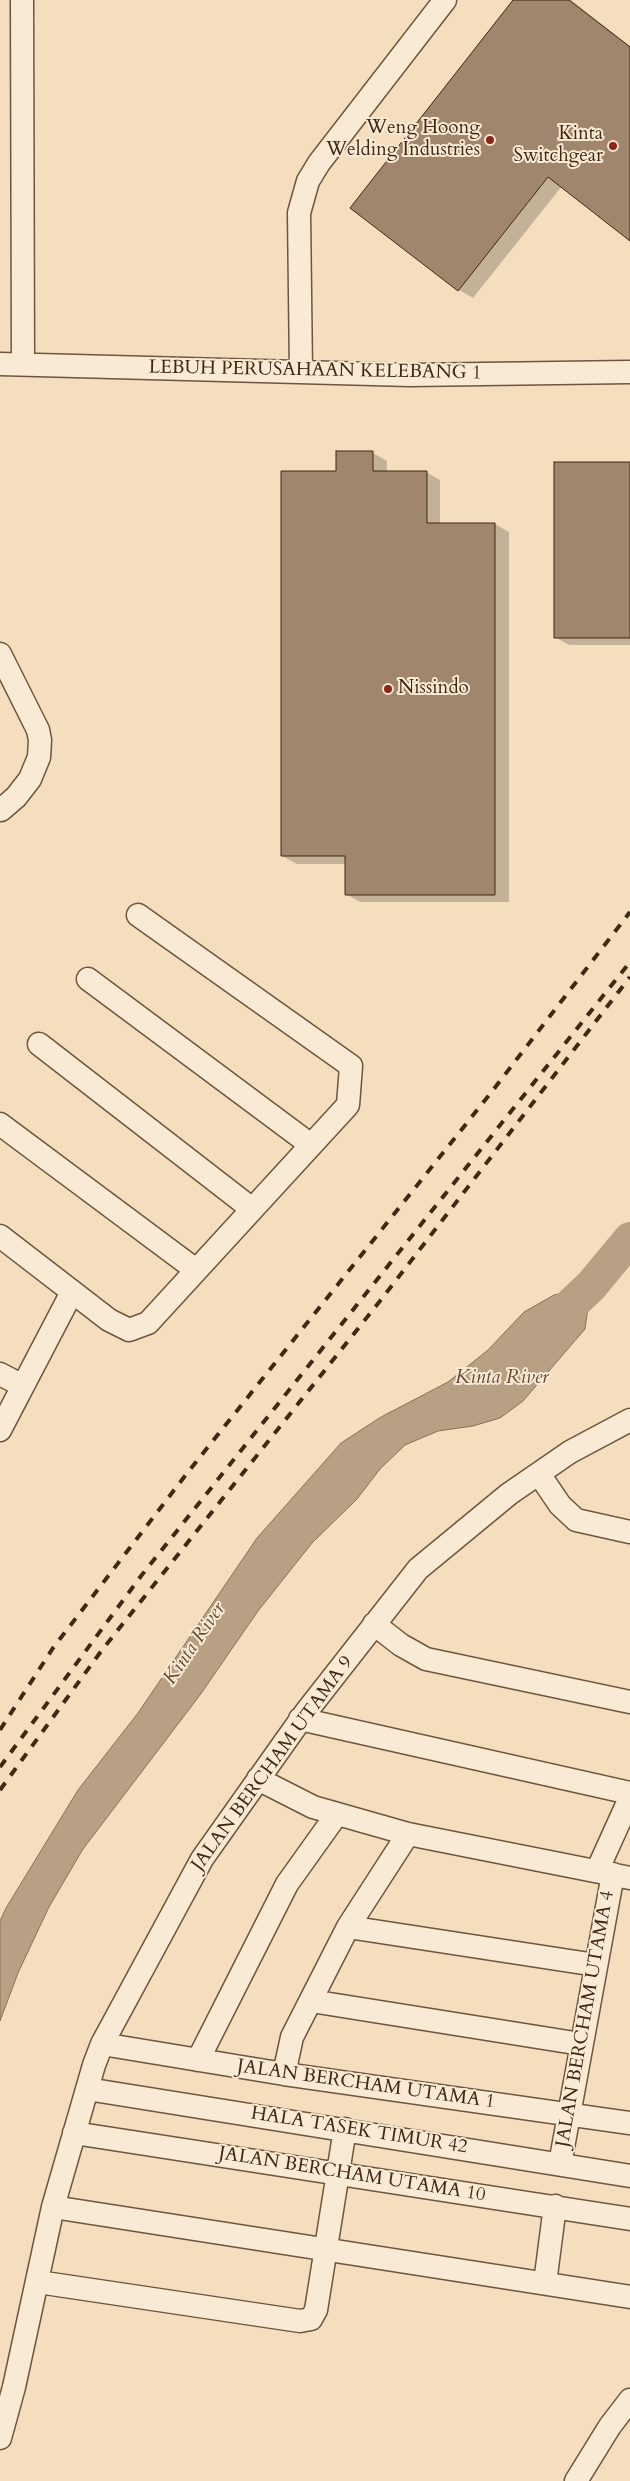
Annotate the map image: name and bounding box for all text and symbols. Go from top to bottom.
place label: Weng Hoong Welding Industries [326,118,480,162]
place label: Kinta Switchgear [513,124,603,168]
marker: Weng Hoong Welding Industries [484,134,496,146]
marker: Kinta Switchgear [607,140,619,152]
street label: LEBUH PERUSAHAAN KELEBANG 1 [148,357,482,385]
place label: Nissindo [398,678,469,700]
marker: Nissindo [382,683,394,695]
water label: Kinta River [455,1366,549,1390]
water label: Kinta River [159,1598,231,1690]
street label: JALAN BERCHAM UTAMA 9 [187,1652,359,1876]
street label: JALAN BERCHAM UTAMA 4 [552,1889,620,2149]
street label: JALAN BERCHAM UTAMA 1 [236,2056,496,2114]
street label: HALA TASEK TIMUR 42 [249,2103,469,2159]
street label: JALAN BERCHAM UTAMA 10 [217,2143,487,2207]

